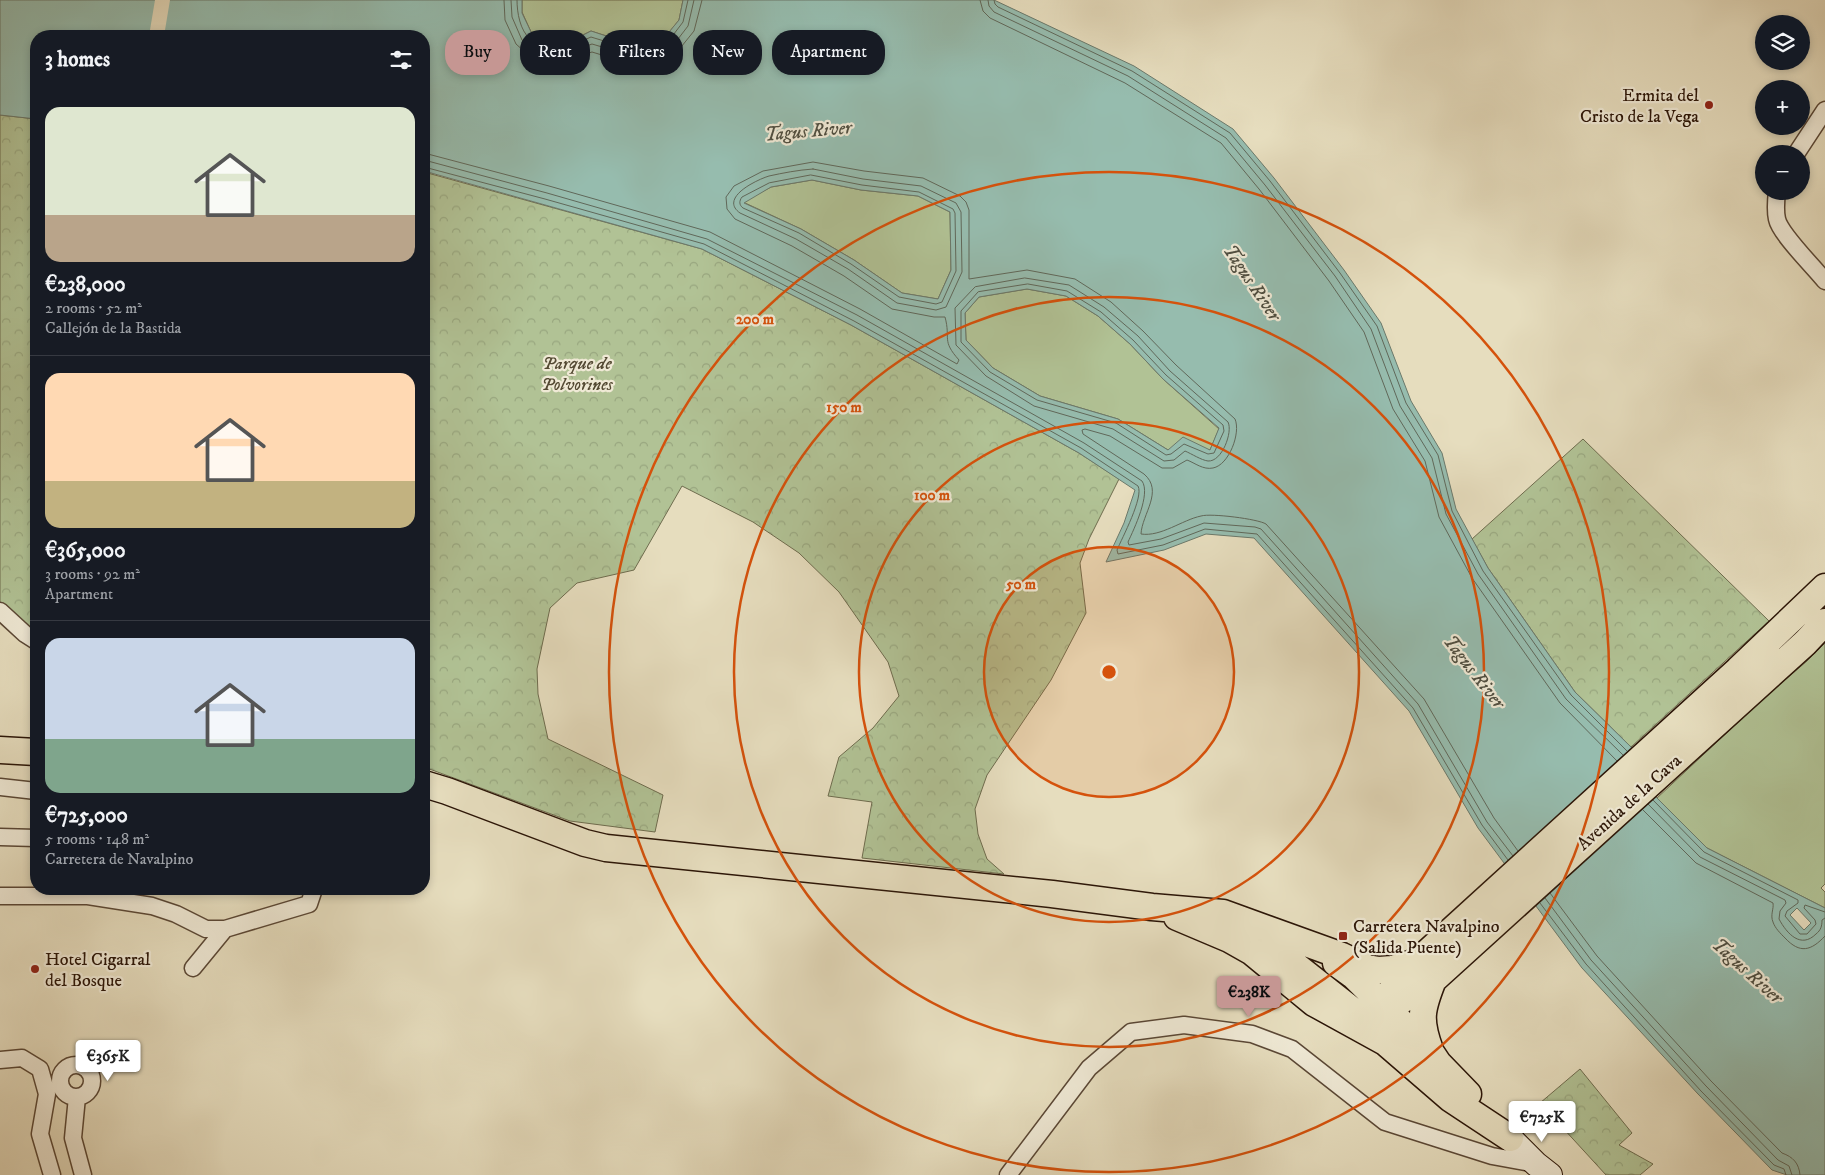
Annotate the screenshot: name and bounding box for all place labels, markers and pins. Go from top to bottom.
place label: Ermita del Cristo de la Vega [1580,85,1700,128]
marker: Ermita del Cristo de la Vega [1703,99,1715,111]
centre of rings [1100,663,1118,681]
place label: Carretera Navalpino (Salida Puente) [1353,916,1500,959]
marker: Carretera Navalpino (Salida Puente) [1337,930,1349,942]
place label: Hotel Cigarral del Bosque [45,949,151,992]
marker: Hotel Cigarral del Bosque [29,963,41,975]
pin: €238K [1214,976,1284,1018]
pin: €365K [73,1040,143,1082]
pin: €725K [1507,1100,1577,1143]

